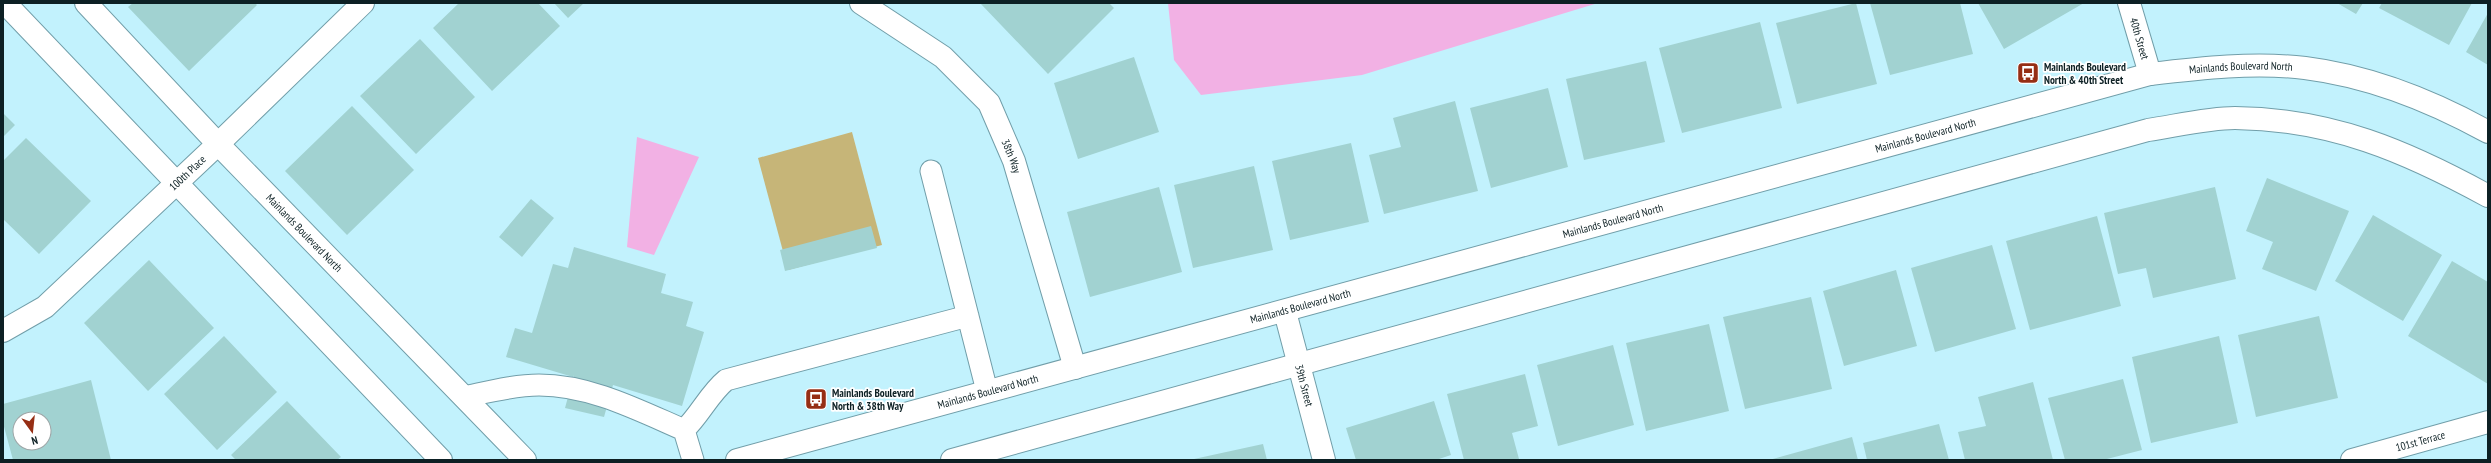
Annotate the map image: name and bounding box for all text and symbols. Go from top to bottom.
street label: 40th Street [2127,16,2152,61]
street label: Mainlands Boulevard North [2188,59,2293,77]
bus stop icon: Mainlands Boulevard North & 40th Street [2015,60,2041,86]
place label: Mainlands Boulevard North & 40th Street [2044,60,2126,87]
street label: Mainlands Boulevard North [1874,115,1977,156]
street label: 38th Way [998,137,1024,176]
street label: 100th Place [166,152,209,193]
street label: Mainlands Boulevard North [263,191,346,275]
street label: Mainlands Boulevard North [1561,200,1665,241]
street label: Mainlands Boulevard North [1249,286,1352,327]
street label: 39th Street [1292,363,1317,408]
street label: Mainlands Boulevard North [936,371,1040,412]
bus stop icon: Mainlands Boulevard North & 38th Way [803,386,829,412]
place label: Mainlands Boulevard North & 38th Way [832,386,914,413]
north arrow [12,411,52,451]
street label: 101st Terrace [2394,427,2447,454]
text: N [30,433,39,448]

